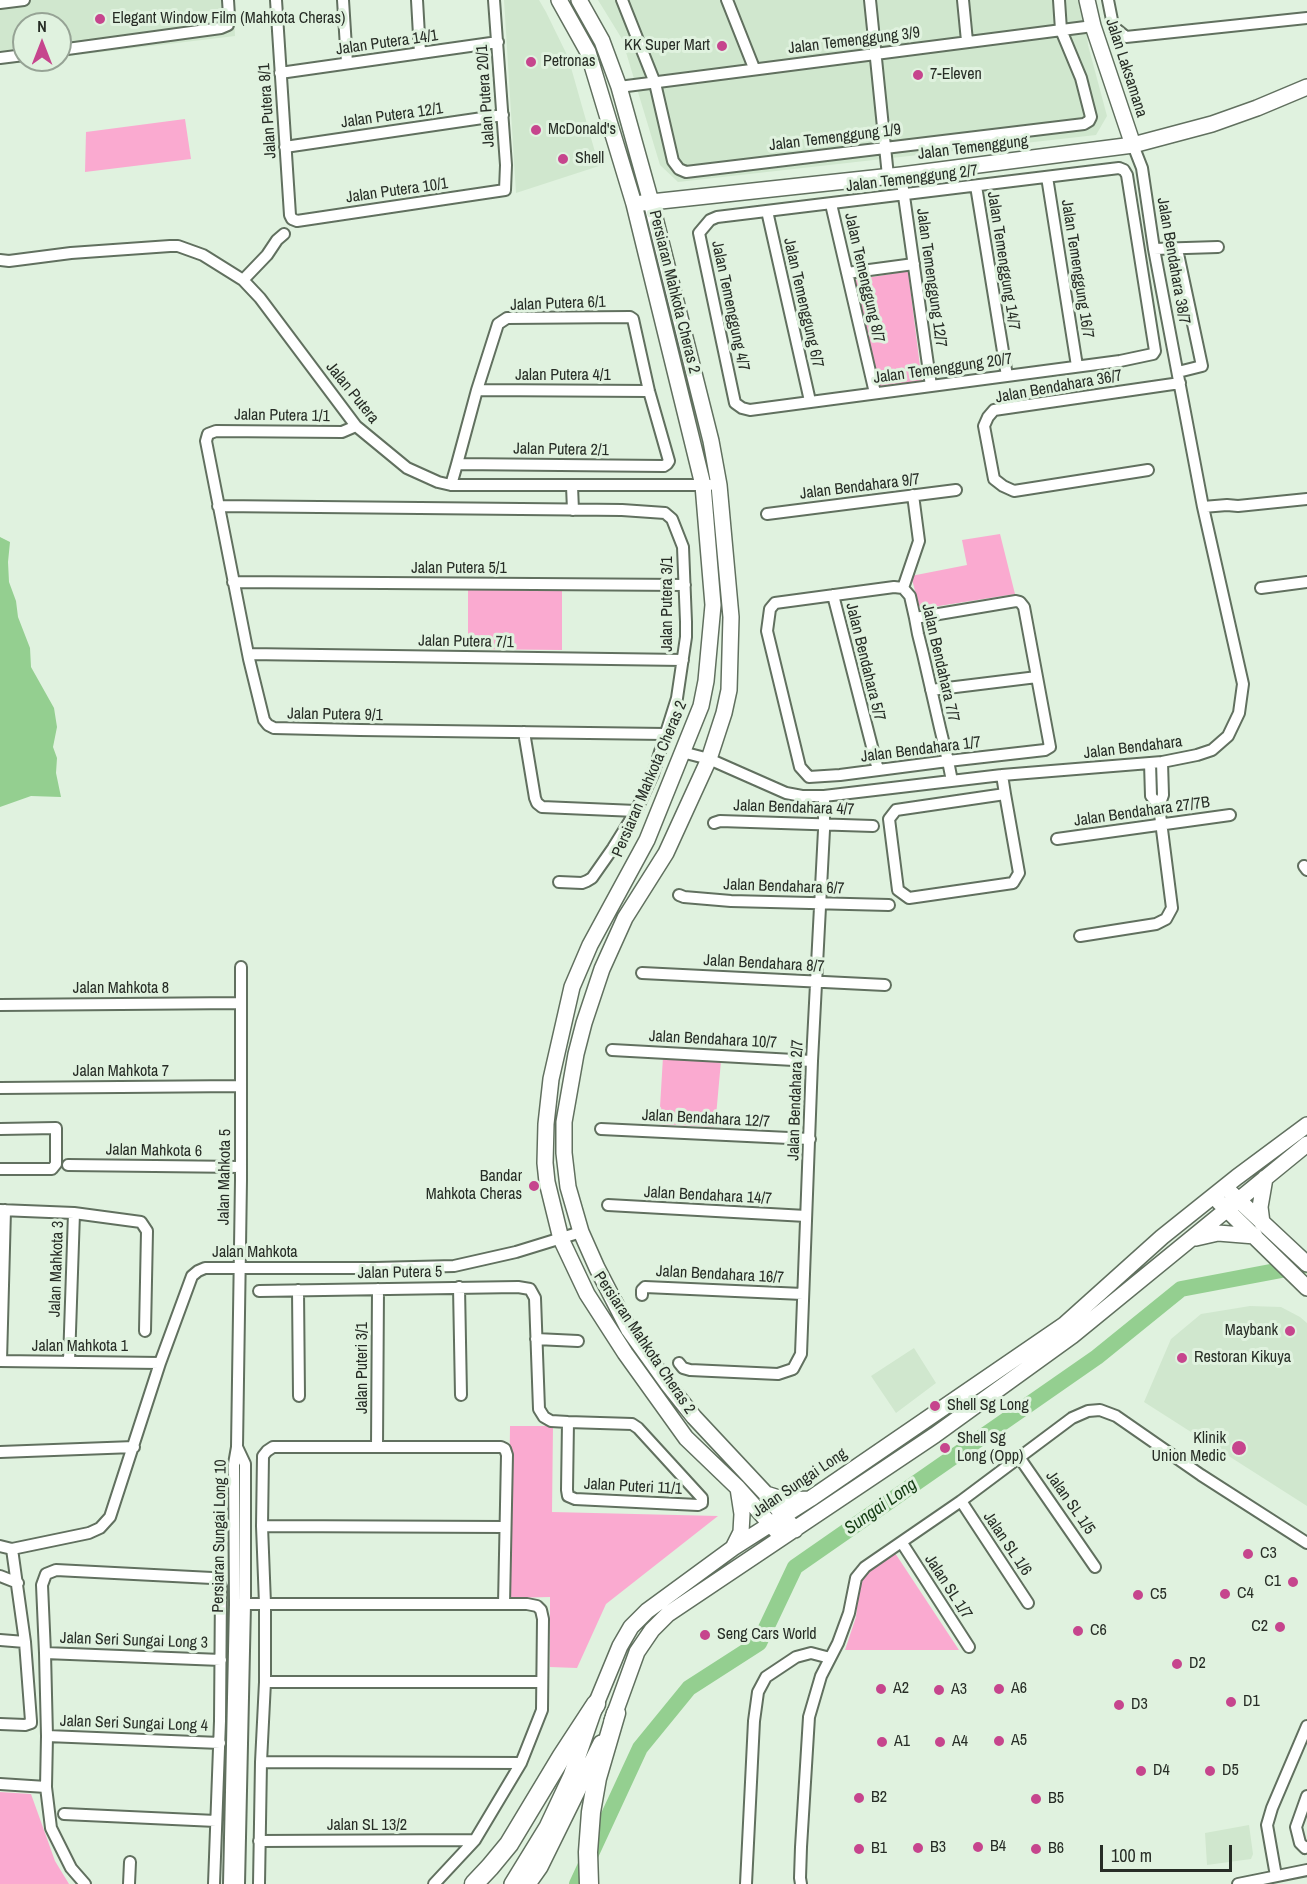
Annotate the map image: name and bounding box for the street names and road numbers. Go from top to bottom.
street label: Jalan Laksamana [1101,16,1151,120]
street label: Jalan Temenggung 3/9 [787,23,921,59]
street label: Jalan Putera 14/1 [335,26,439,60]
street label: Jalan Putera 20/1 [473,44,499,148]
street label: Jalan Putera 8/1 [255,63,281,159]
street label: Jalan Putera 12/1 [340,99,444,133]
street label: Jalan Temenggung 1/9 [768,120,902,156]
street label: Jalan Temenggung [917,132,1029,164]
street label: Jalan Temenggung 2/7 [845,161,979,197]
street label: Jalan Putera 10/1 [345,174,449,208]
street label: Jalan Temenggung 14/7 [983,190,1023,332]
street label: Jalan Bendahara 38/7 [1152,196,1194,326]
street label: Jalan Temenggung 16/7 [1057,198,1097,340]
street label: Jalan Temenggung 12/7 [912,207,950,349]
street label: Persiaran Mahkota Cheras 2 [644,208,704,376]
street label: Jalan Temenggung 8/7 [840,211,888,345]
street label: Jalan Temenggung 6/7 [779,236,827,370]
street label: Jalan Temenggung 4/7 [707,239,753,373]
street label: Jalan Putera 6/1 [510,293,606,315]
street label: Jalan Temenggung 20/7 [872,350,1014,388]
street label: Jalan Putera [321,358,383,428]
street label: Jalan Putera 4/1 [515,366,611,386]
street label: Jalan Bendahara 36/7 [994,366,1124,408]
street label: Jalan Putera 1/1 [234,406,330,426]
street label: Jalan Putera 2/1 [513,440,609,460]
street label: Jalan Bendahara 9/7 [799,470,921,504]
street label: Jalan Putera 3/1 [658,556,678,652]
street label: Jalan Putera 5/1 [411,559,507,579]
street label: Jalan Bendahara 5/7 [841,601,889,723]
street label: Jalan Bendahara 7/7 [917,602,963,724]
street label: Jalan Putera 7/1 [418,632,514,652]
street label: Persiaran Mahkota Cheras 2 [608,698,692,860]
street label: Jalan Putera 9/1 [287,705,383,725]
street label: Jalan Bendahara [1083,732,1183,764]
street label: Jalan Bendahara 1/7 [860,733,982,767]
street label: Jalan Bendahara 27/7B [1073,793,1211,831]
street label: Jalan Bendahara 4/7 [733,796,855,820]
street label: Jalan Bendahara 6/7 [723,875,845,899]
street label: Jalan Bendahara 8/7 [703,951,825,977]
street label: Jalan Mahkota 8 [73,979,169,999]
street label: Jalan Bendahara 10/7 [648,1027,778,1053]
street label: Jalan Bendahara 2/7 [784,1039,808,1161]
street label: Jalan Mahkota 7 [73,1062,169,1082]
street label: Jalan Bendahara 12/7 [641,1106,771,1132]
street label: Jalan Mahkota 5 [215,1129,235,1225]
street label: Jalan Mahkota 6 [106,1141,202,1161]
street label: Jalan Bendahara 14/7 [643,1183,773,1209]
street label: Jalan Mahkota 3 [46,1221,68,1317]
street label: Jalan Mahkota [212,1243,298,1263]
street label: Jalan Bendahara 16/7 [655,1262,785,1288]
street label: Jalan Putera 5 [358,1263,442,1283]
street label: Persiaran Mahkota Cheras 2 [589,1268,699,1418]
street label: Jalan Puteri 3/1 [353,1322,373,1414]
street label: Jalan Mahkota 1 [32,1337,128,1357]
street label: Jalan Sungai Long [749,1444,851,1522]
street label: Persiaran Sungai Long 10 [209,1459,231,1613]
street label: Jalan SL 1/5 [1041,1468,1099,1538]
street label: Jalan Puteri 11/1 [583,1475,683,1499]
street label: Jalan SL 1/6 [979,1508,1035,1580]
street label: Jalan SL 1/7 [920,1551,976,1623]
street label: Jalan Seri Sungai Long 3 [60,1629,208,1653]
street label: Jalan Seri Sungai Long 4 [60,1712,208,1736]
street label: Jalan SL 13/2 [327,1816,407,1836]

